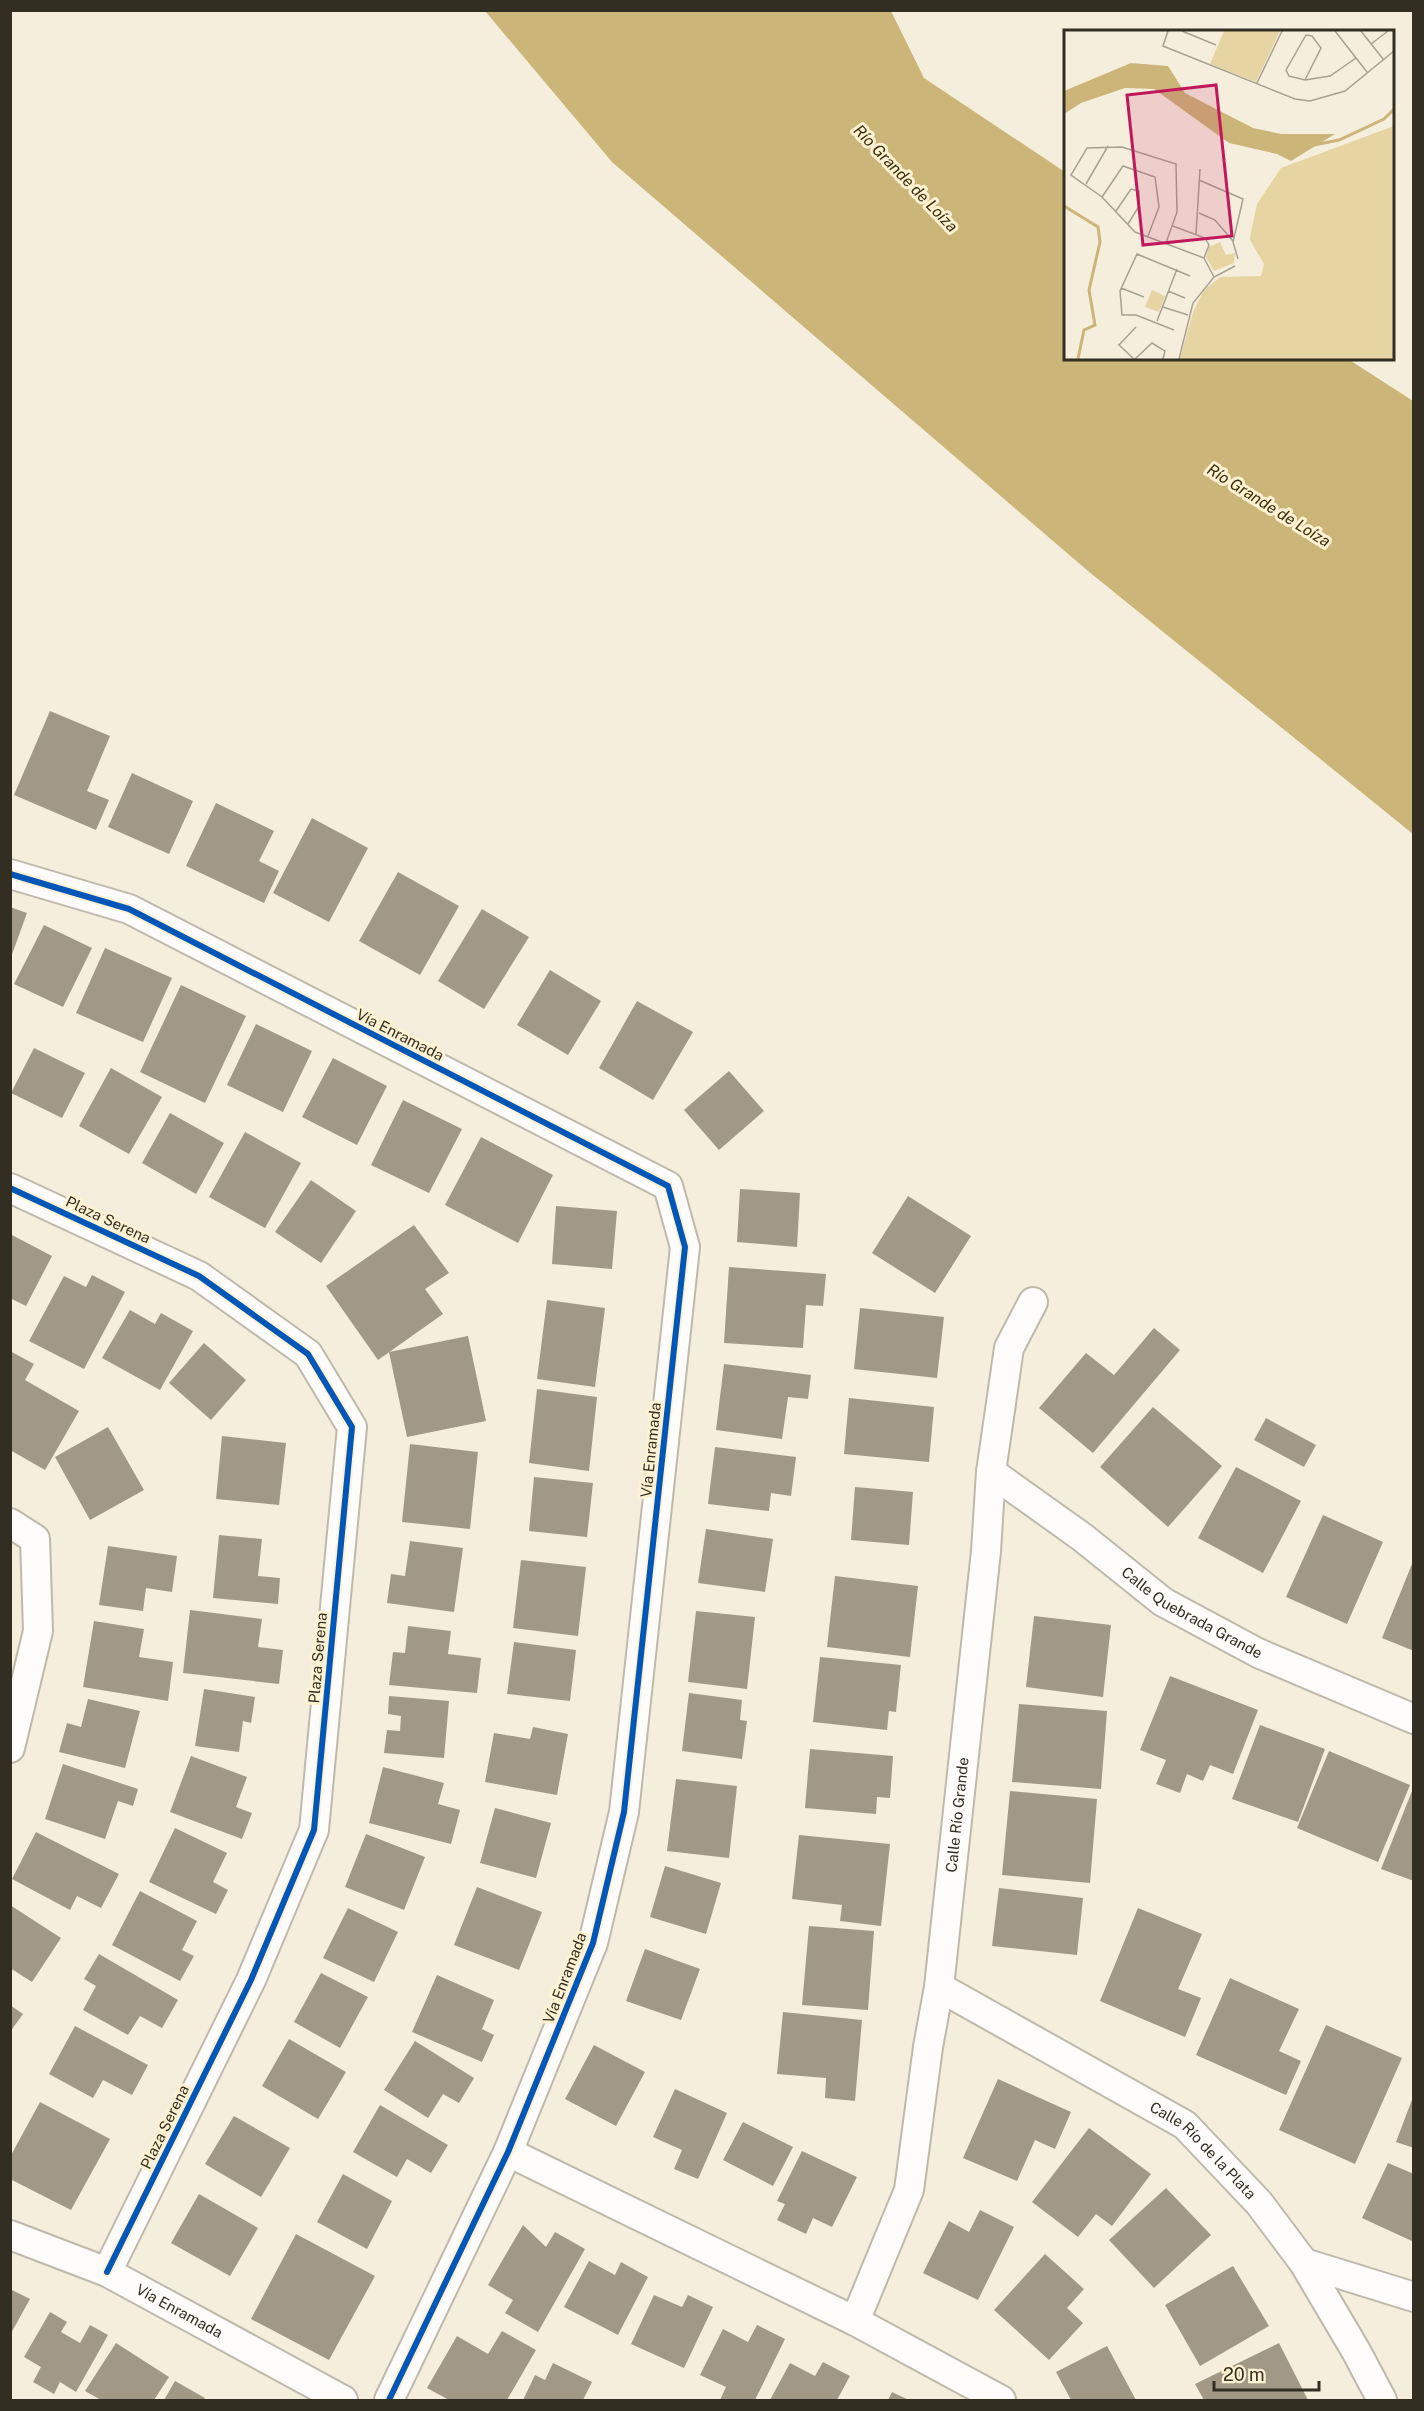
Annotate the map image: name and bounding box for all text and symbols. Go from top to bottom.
inset map [1064,30,1394,360]
water label: Río Grande de Loíza [850,121,962,236]
water label: Río Grande de Loíza [1204,460,1334,551]
street label: Vía Enramada [354,1005,447,1064]
street label: Plaza Serena [63,1193,153,1247]
street label: Vía Enramada [637,1401,664,1498]
street label: Calle Quebrada Grande [1118,1563,1265,1662]
street label: Plaza Serena [305,1612,330,1704]
street label: Calle Río Grande [942,1756,972,1873]
street label: Vía Enramada [539,1930,590,2026]
street label: Plaza Serena [137,2082,192,2172]
street label: Calle Río de la Plata [1147,2098,1260,2202]
street label: Vía Enramada [133,2280,226,2341]
scale bar [1214,2354,1319,2392]
text: 20 m [1223,2364,1265,2385]

